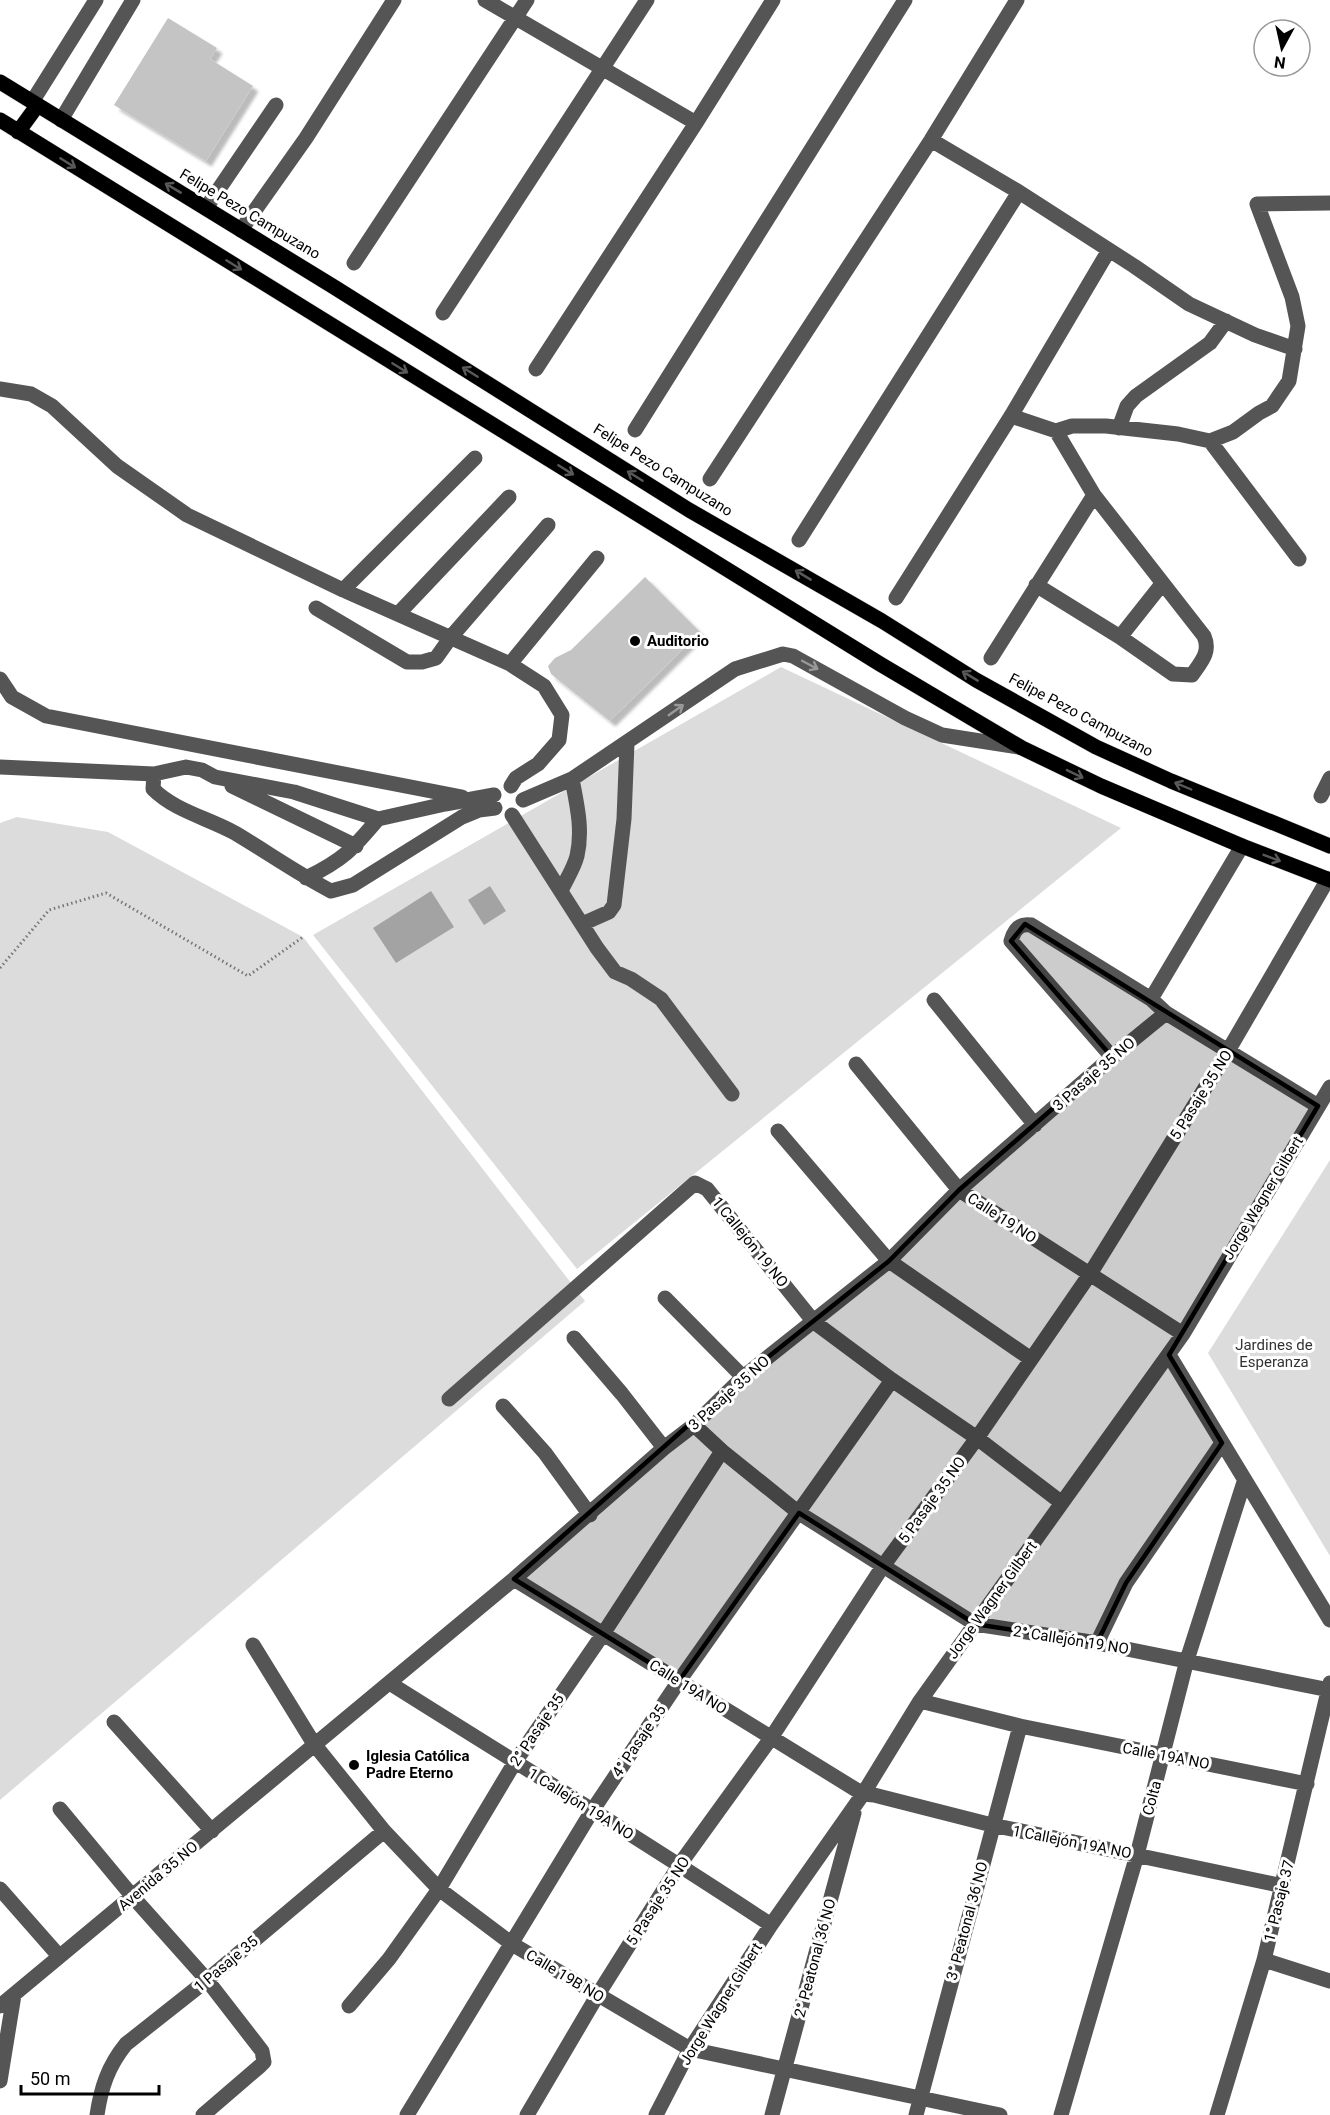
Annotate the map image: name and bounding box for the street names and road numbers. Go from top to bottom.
street label: Felipe Pezo Campuzano [177,165,323,263]
street label: Felipe Pezo Campuzano [590,420,736,520]
street label: Felipe Pezo Campuzano [1006,669,1156,761]
street label: 3 Pasaje 35 NO [1049,1034,1139,1114]
street label: 5 Pasaje 35 NO [1166,1047,1236,1143]
street label: Jorge Wagner Gilbert [1219,1133,1307,1263]
street label: Calle 19 NO [964,1189,1040,1247]
street label: 1 Callejón 19 NO [708,1193,792,1291]
street label: 3 Pasaje 35 NO [685,1352,773,1434]
street label: 5 Pasaje 35 NO [895,1453,969,1547]
street label: Jorge Wagner Gilbert [943,1538,1041,1662]
street label: 2° Callejón 19 NO [1012,1622,1130,1658]
street label: Calle 19A NO [646,1656,730,1718]
street label: 2° Pasaje 35 [506,1690,568,1770]
street label: 4° Pasaje 35 [608,1701,670,1781]
street label: Calle 19A NO [1121,1739,1211,1773]
street label: 1 Callejón 19A NO [525,1764,637,1844]
street label: Colta [1139,1779,1165,1817]
street label: 1 Callejón 19A NO [1011,1822,1133,1862]
street label: Avenida 35 NO [115,1837,201,1915]
street label: 5 Pasaje 35 NO [623,1853,693,1949]
street label: 1° Pasaje 37 [1260,1858,1298,1944]
street label: 3° Peatonal 36 NO [943,1860,991,1982]
street label: 2° Peatonal 36 NO [791,1897,839,2019]
street label: 1 Pasaje 35 [190,1932,262,1996]
street label: Jorge Wagner Gilbert [676,1939,766,2068]
street label: Calle 19B NO [523,1946,607,2006]

